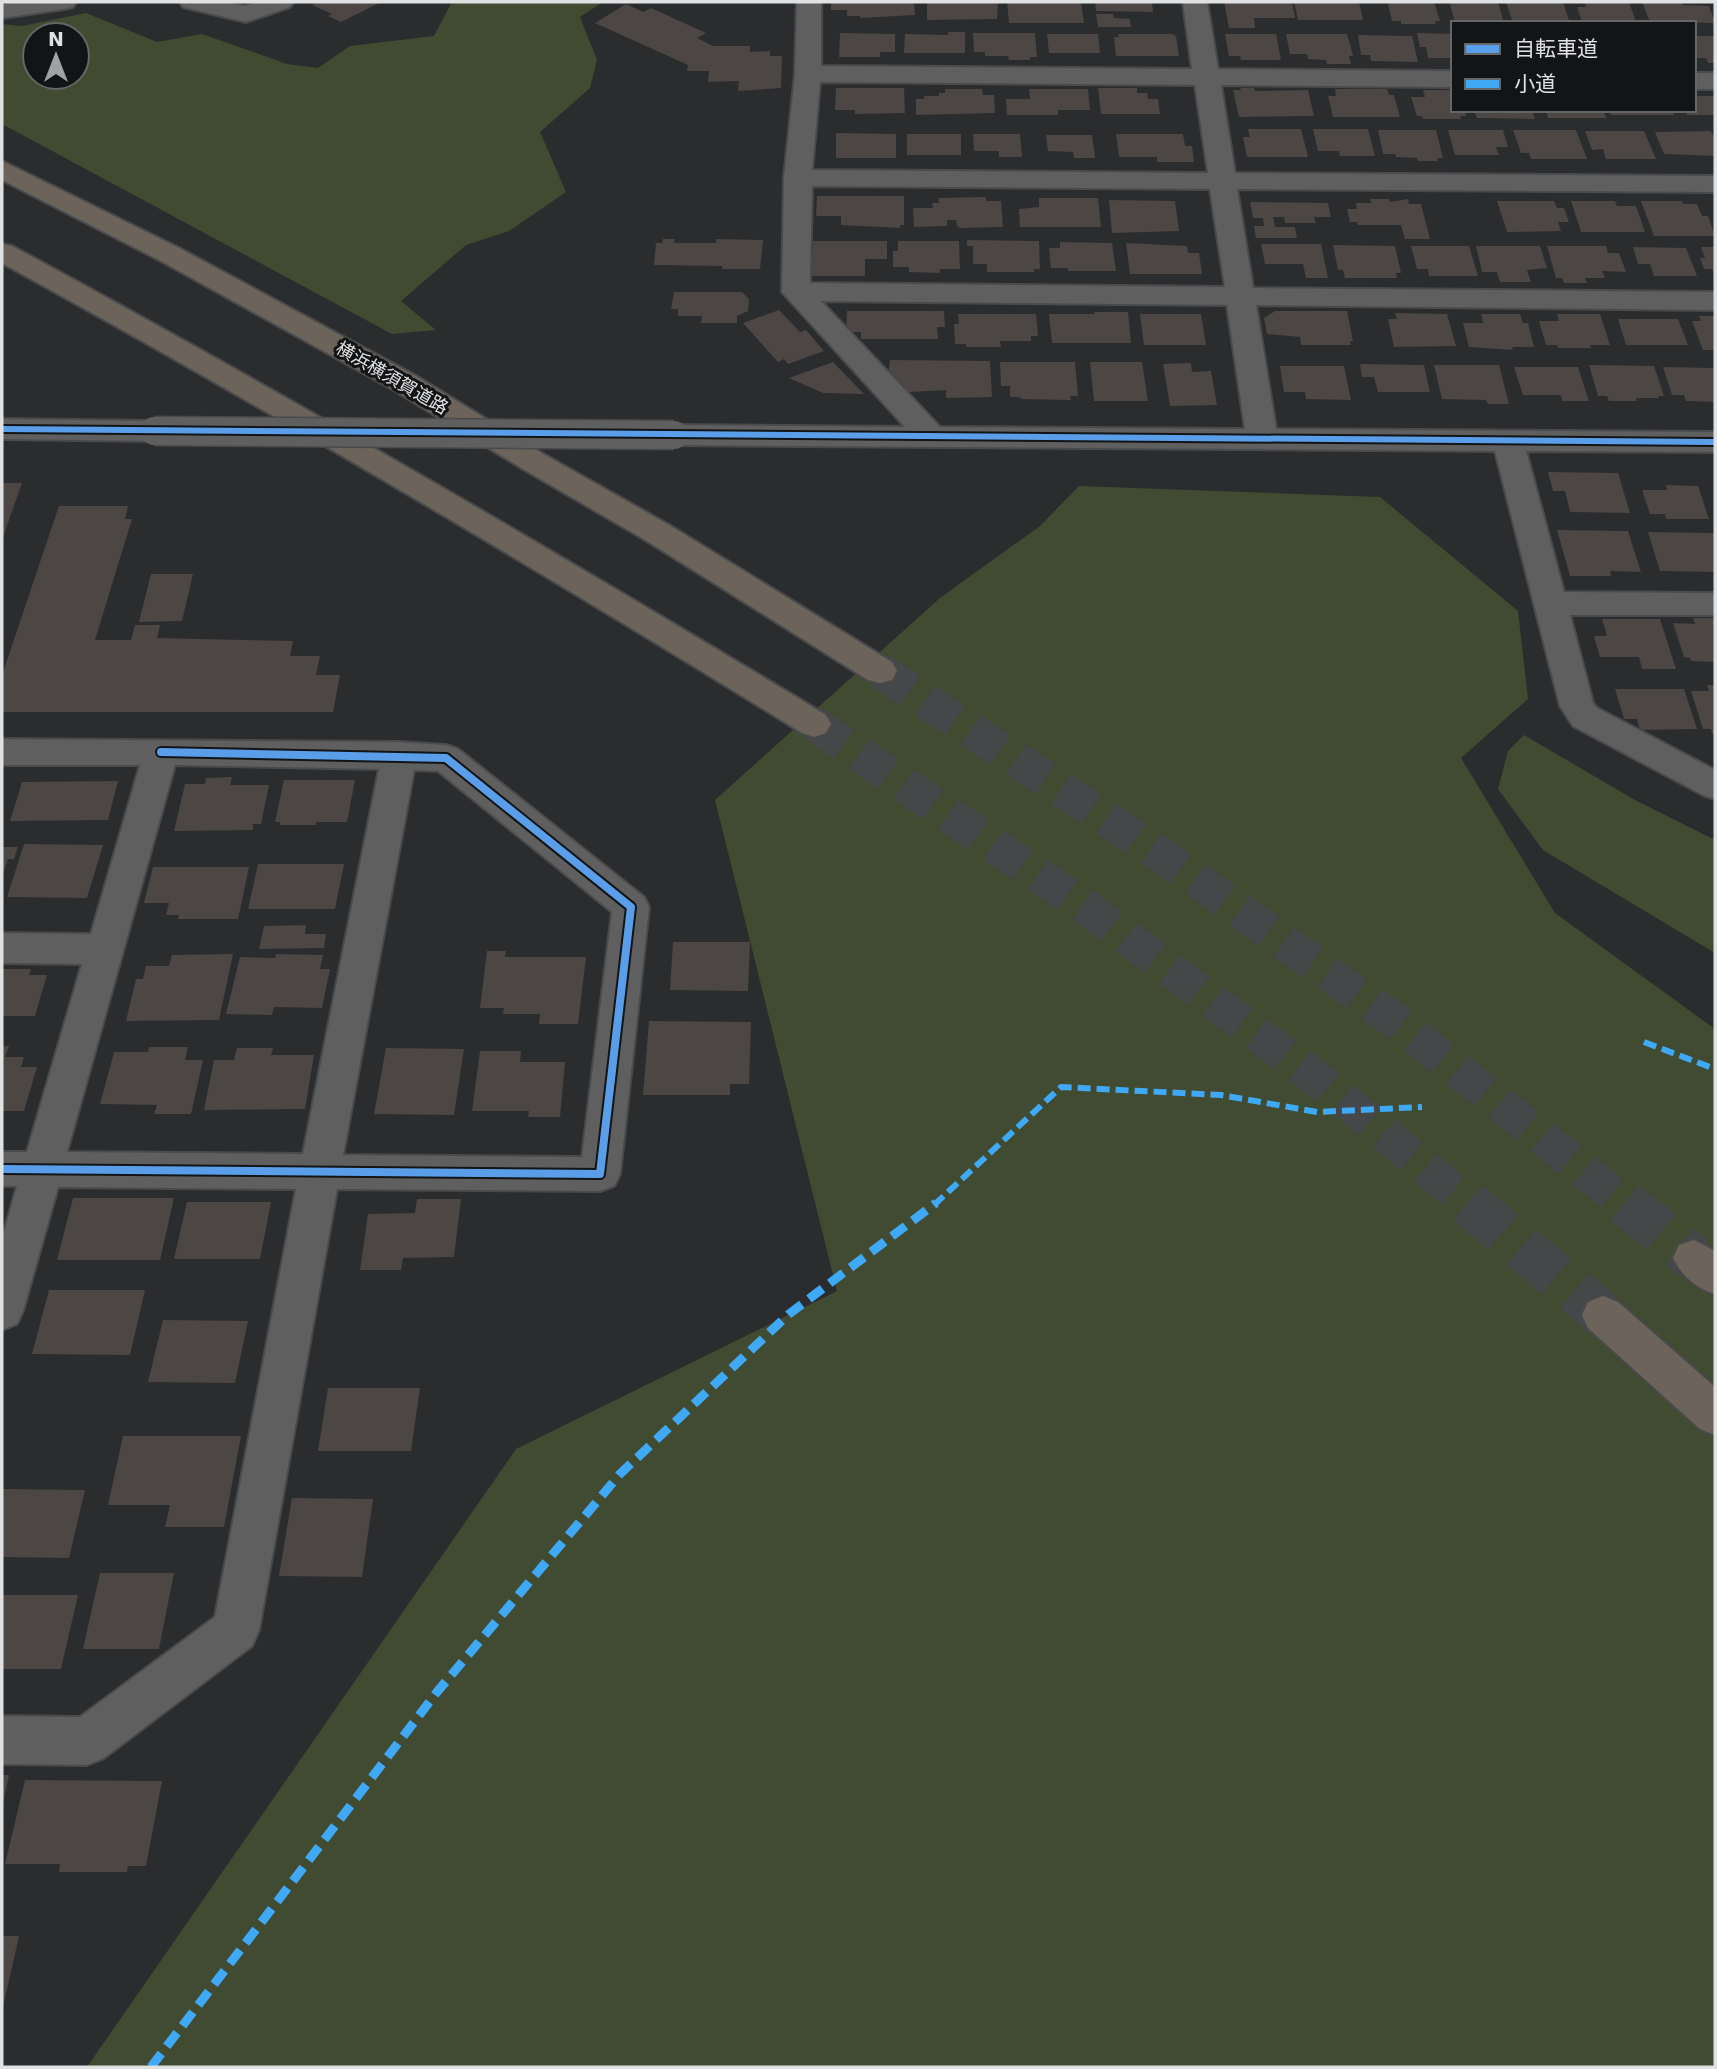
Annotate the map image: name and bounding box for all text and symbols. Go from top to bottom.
north arrow [21,21,91,91]
legend [1451,21,1696,112]
text: N [48,28,64,50]
text: 自転車道 [1514,37,1598,61]
text: 小道 [1514,72,1556,96]
street label: 横浜横須賀道路 [332,337,452,418]

